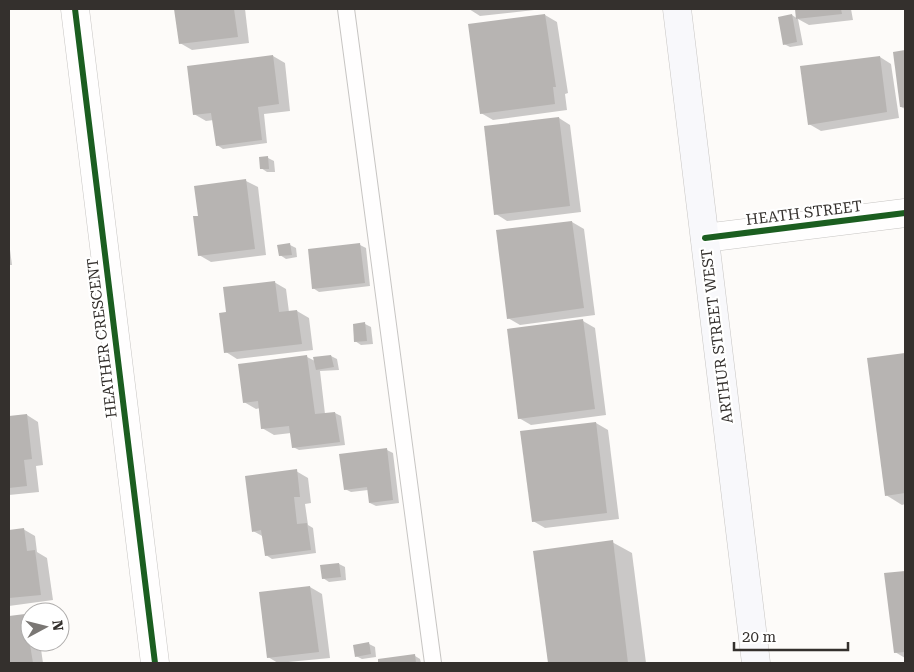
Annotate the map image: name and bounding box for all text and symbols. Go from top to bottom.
street label: HEATH STREET [745,197,863,229]
street label: ARTHUR STREET WEST [697,248,737,424]
street label: HEATHER CRESCENT [83,257,121,419]
north arrow [20,602,70,652]
text: N [49,619,67,632]
scale bar [734,620,848,652]
text: 20 m [742,628,777,646]

